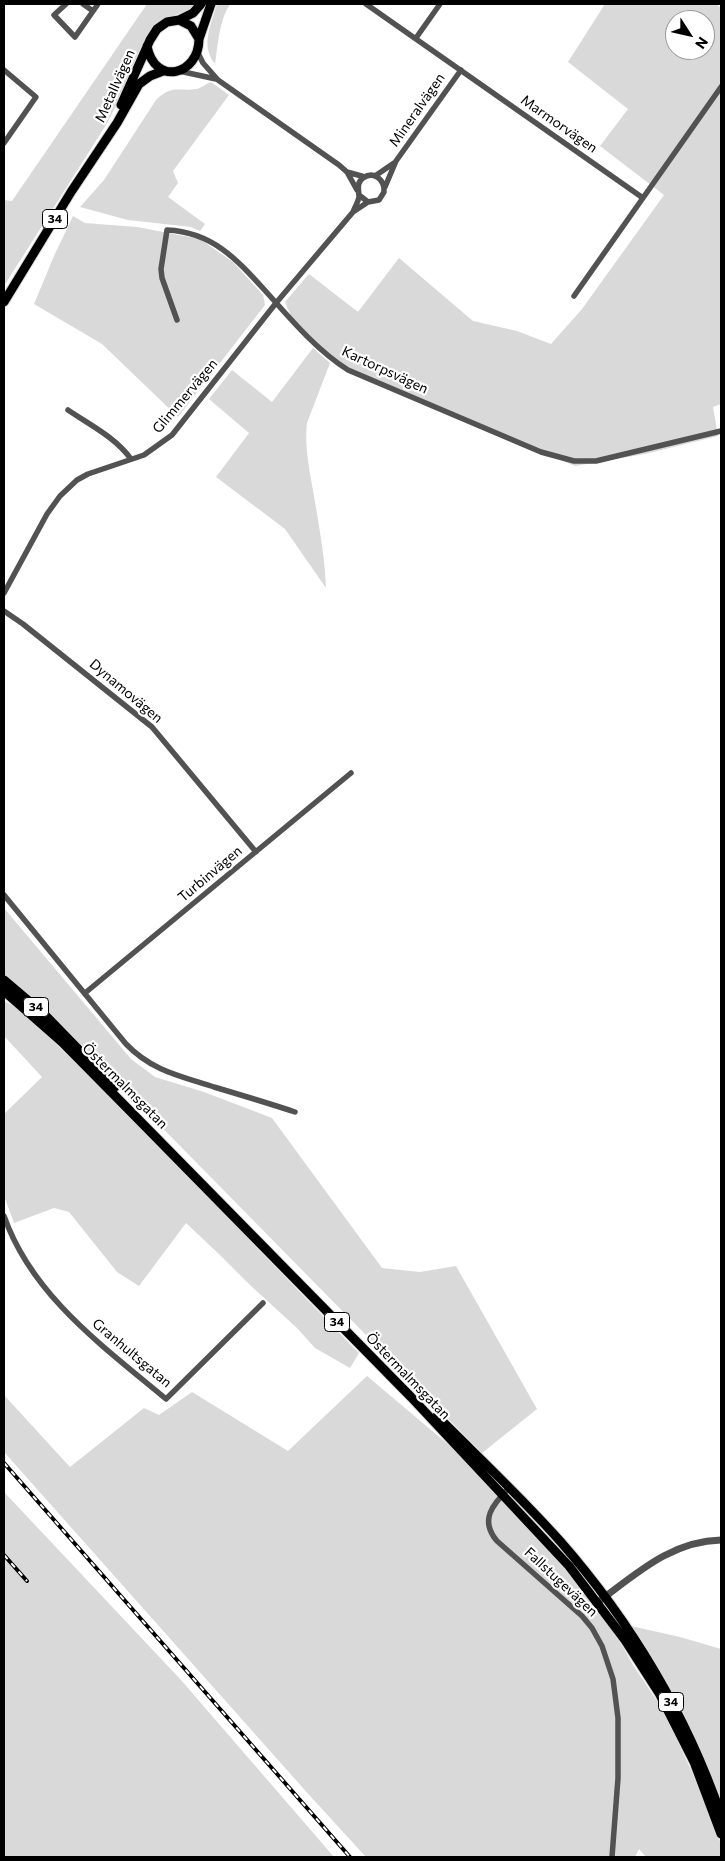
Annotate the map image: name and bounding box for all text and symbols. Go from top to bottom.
north arrow [665,10,715,60]
text: N [692,34,712,52]
street label: Metallvägen [91,47,139,125]
street label: Mineralvägen [385,70,449,150]
street label: Marmorvägen [518,91,600,157]
road number: 34 [42,210,68,228]
street label: Kartorpsvägen [339,343,431,397]
street label: Glimmervägen [149,355,221,437]
street label: Dynamovägen [86,656,166,726]
street label: Turbinvägen [175,842,245,906]
road number: 34 [24,998,48,1016]
street label: Östermalmsgatan [79,1040,171,1132]
road number: 34 [324,1312,350,1331]
street label: Granhultsgatan [89,1315,175,1391]
street label: Östermalmsgatan [362,1329,454,1423]
street label: Fallstugevägen [521,1544,601,1620]
road number: 34 [658,1692,684,1711]

